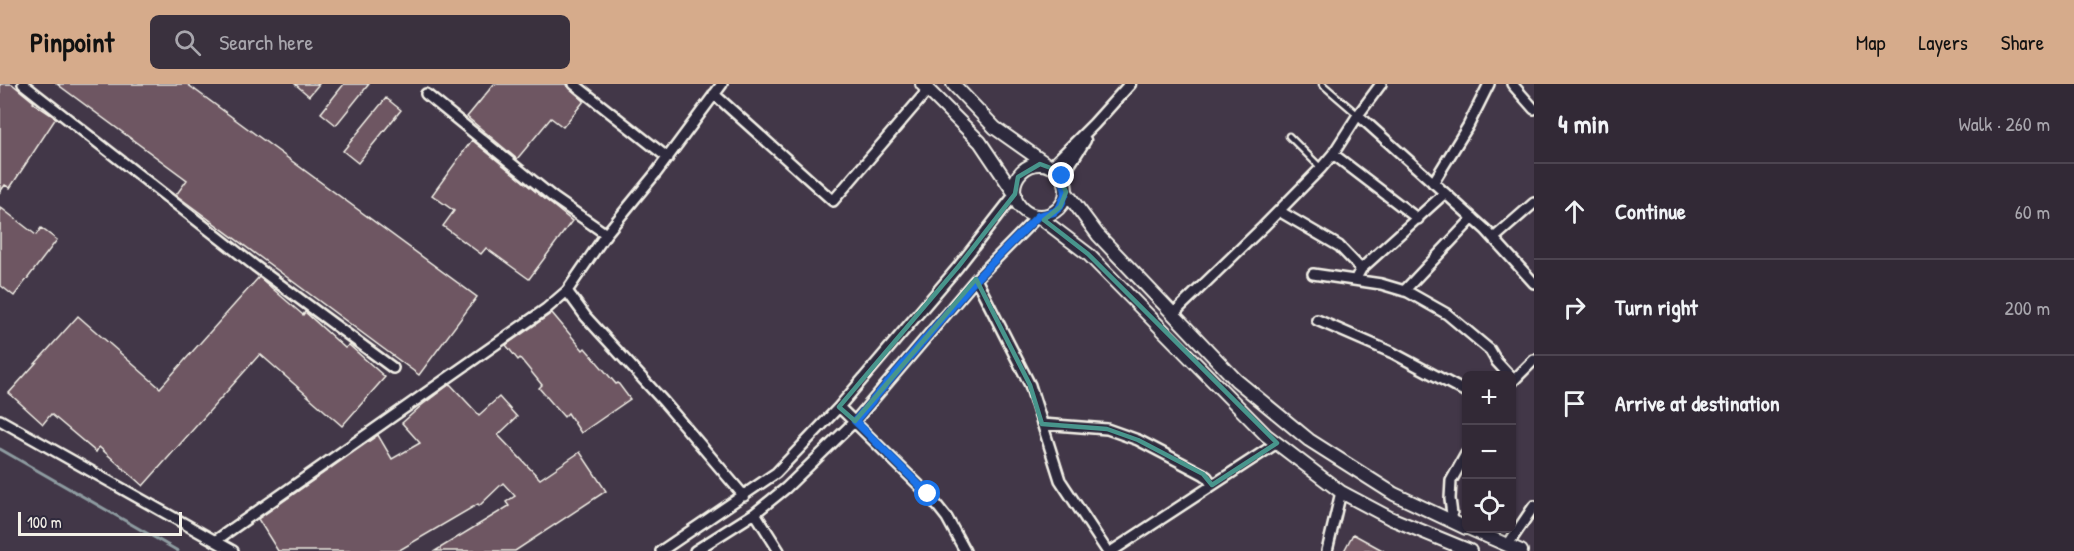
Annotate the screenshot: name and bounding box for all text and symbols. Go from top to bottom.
search box [150,15,570,69]
text: Pinpoint [30,23,114,61]
icon: search [171,26,204,59]
text: Search here [219,27,313,57]
text: Map [1856,28,1885,57]
text: Layers [1918,28,1968,57]
text: Share [2001,28,2044,57]
text: 4 min [1558,106,1609,141]
text: Walk · 260 m [1959,110,2050,137]
route end [1048,162,1074,188]
icon: ahead [1558,195,1591,228]
text: Continue [1615,196,1686,226]
text: 60 m [2015,198,2050,225]
icon: right [1558,291,1591,324]
text: Turn right [1615,292,1698,322]
text: 200 m [2005,294,2050,321]
map controls [1462,371,1516,533]
button: + [1462,371,1516,425]
icon: arrive [1558,387,1591,420]
text: Arrive at destination [1615,388,1780,418]
button: − [1462,425,1516,479]
button: locate [1462,479,1516,533]
route start [914,480,940,506]
scale bar [18,509,182,536]
text: 100 m [27,511,62,533]

